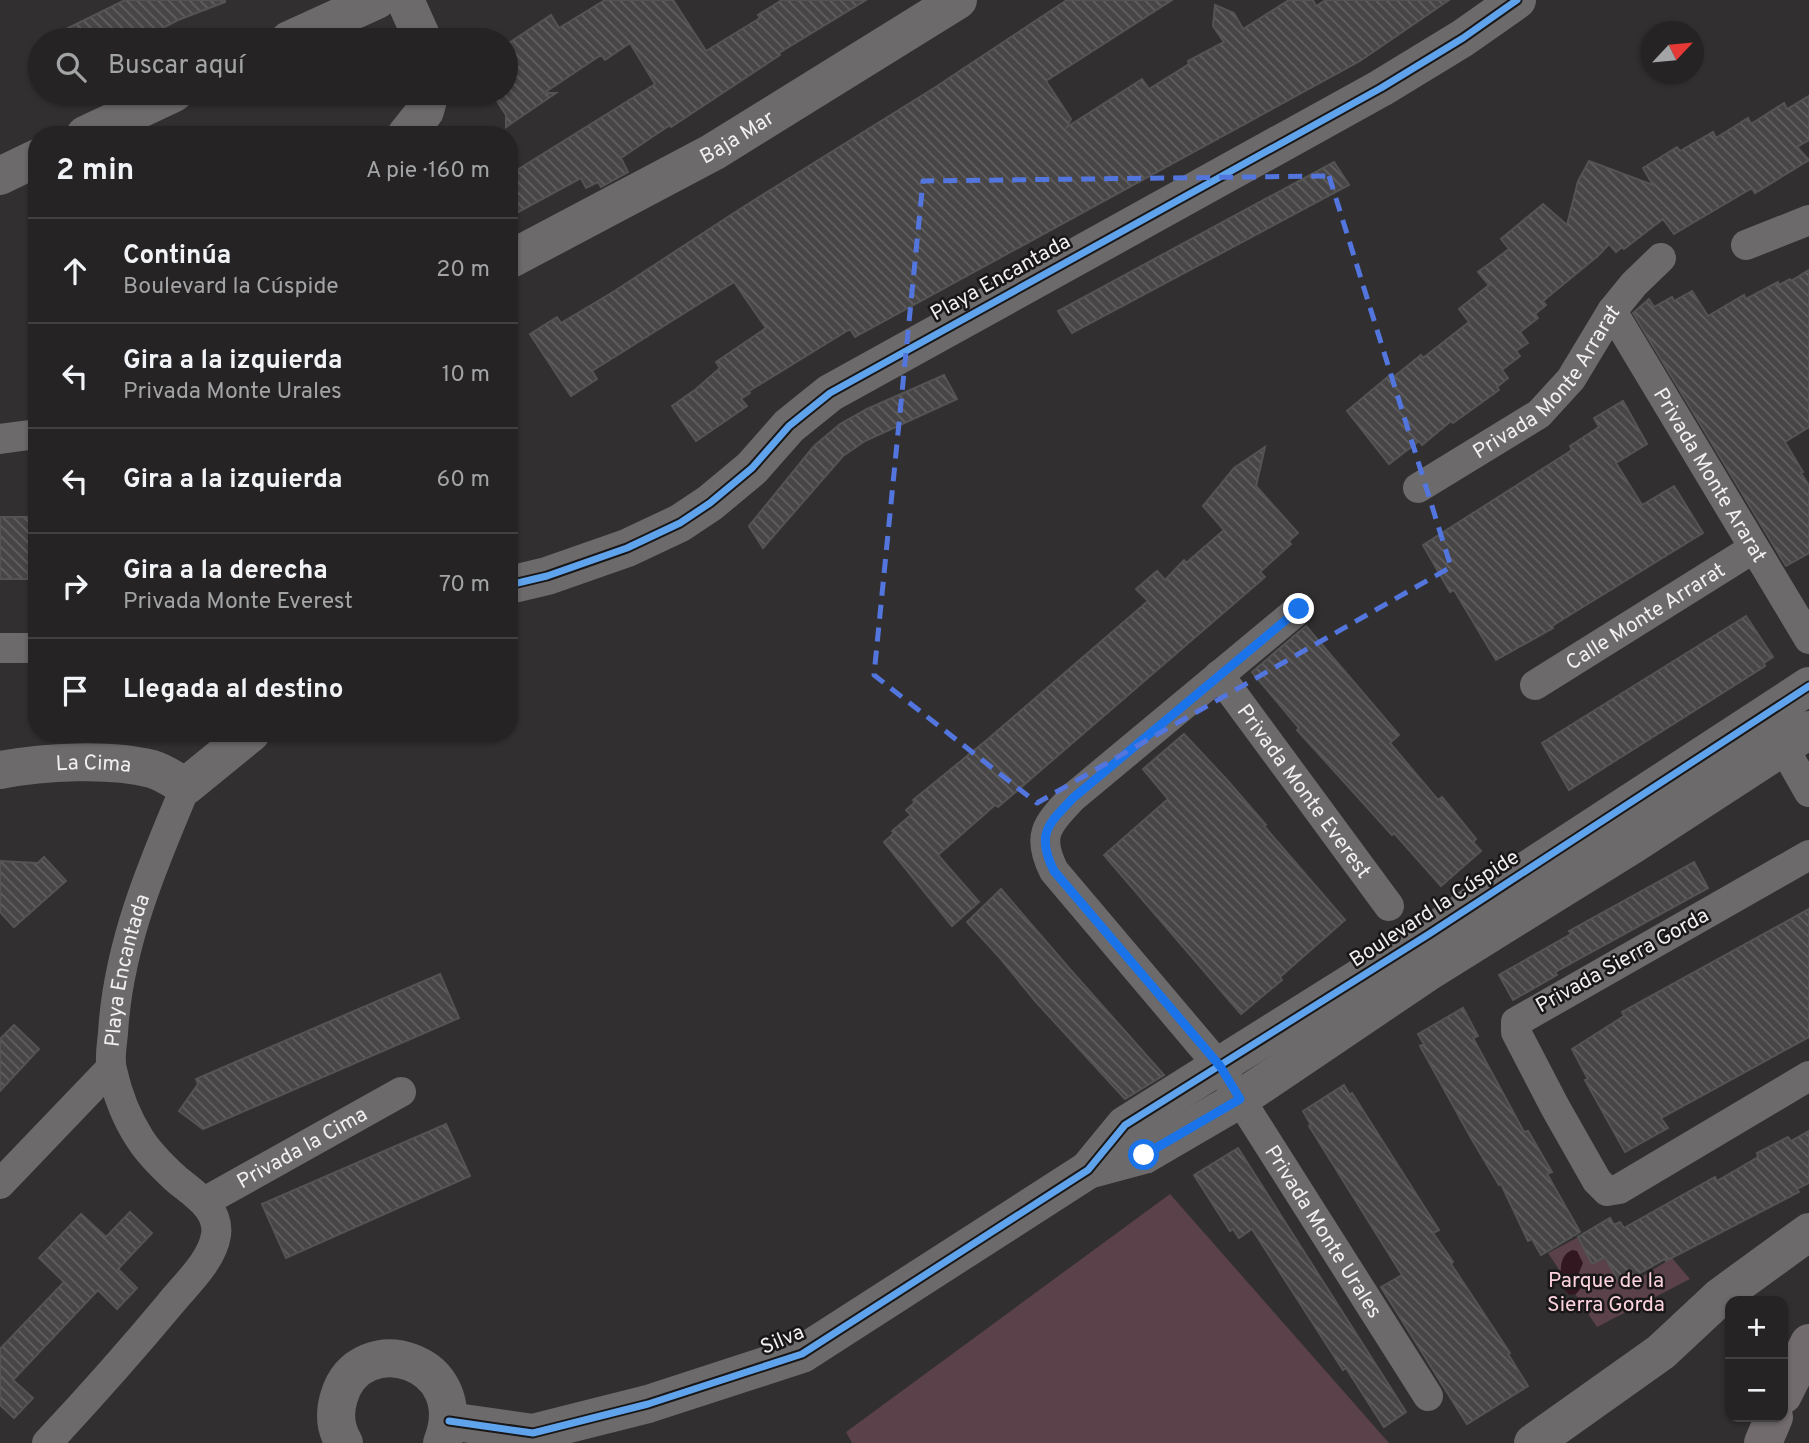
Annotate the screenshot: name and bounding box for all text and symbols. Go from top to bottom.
north arrow [1641,21,1704,84]
search box [28,28,518,105]
icon: search [52,48,90,86]
text: Buscar aquí [108,50,245,83]
street label: Baja Mar [696,105,780,171]
text: 2 min [56,153,134,190]
text: A pie · 160 m [366,157,490,186]
street label: Playa Encantada [926,229,1076,328]
text: Continúa [123,240,231,273]
icon: ahead [56,252,94,290]
text: 20 m [436,256,490,285]
text: Boulevard la Cúspide [123,273,339,302]
street label: Privada Monte Arrarat [1468,300,1627,466]
text: Gira a la izquierda [123,345,342,378]
icon: left [56,357,94,395]
text: 10 m [442,361,490,390]
text: Privada Monte Urales [123,378,342,407]
street label: Privada Monte Ararat [1646,383,1772,568]
icon: left [56,462,94,500]
text: Gira a la izquierda [123,464,342,497]
text: 60 m [437,466,490,495]
text: Gira a la derecha [123,555,328,588]
street label: Calle Monte Arrarat [1561,557,1731,677]
icon: right [56,567,94,605]
text: 70 m [439,571,490,600]
text: Privada Monte Everest [123,588,353,617]
route end [1283,593,1314,624]
icon: arrive [56,672,94,710]
text: Llegada al destino [123,674,343,707]
street label: Privada Monte Everest [1230,699,1376,885]
street label: La Cima [55,750,133,780]
street label: Boulevard la Cúspide [1345,844,1525,974]
street label: Playa Encantada [100,891,157,1049]
street label: Privada Sierra Gorda [1531,903,1714,1020]
street label: Privada la Cima [232,1101,373,1196]
route start [1128,1139,1159,1170]
street label: Privada Monte Urales [1258,1140,1387,1324]
park label: Parque de la Sierra Gorda [1547,1268,1665,1319]
map controls [1725,1296,1788,1422]
button: + [1725,1296,1788,1359]
street label: Silva [757,1319,808,1362]
button: − [1725,1359,1788,1422]

